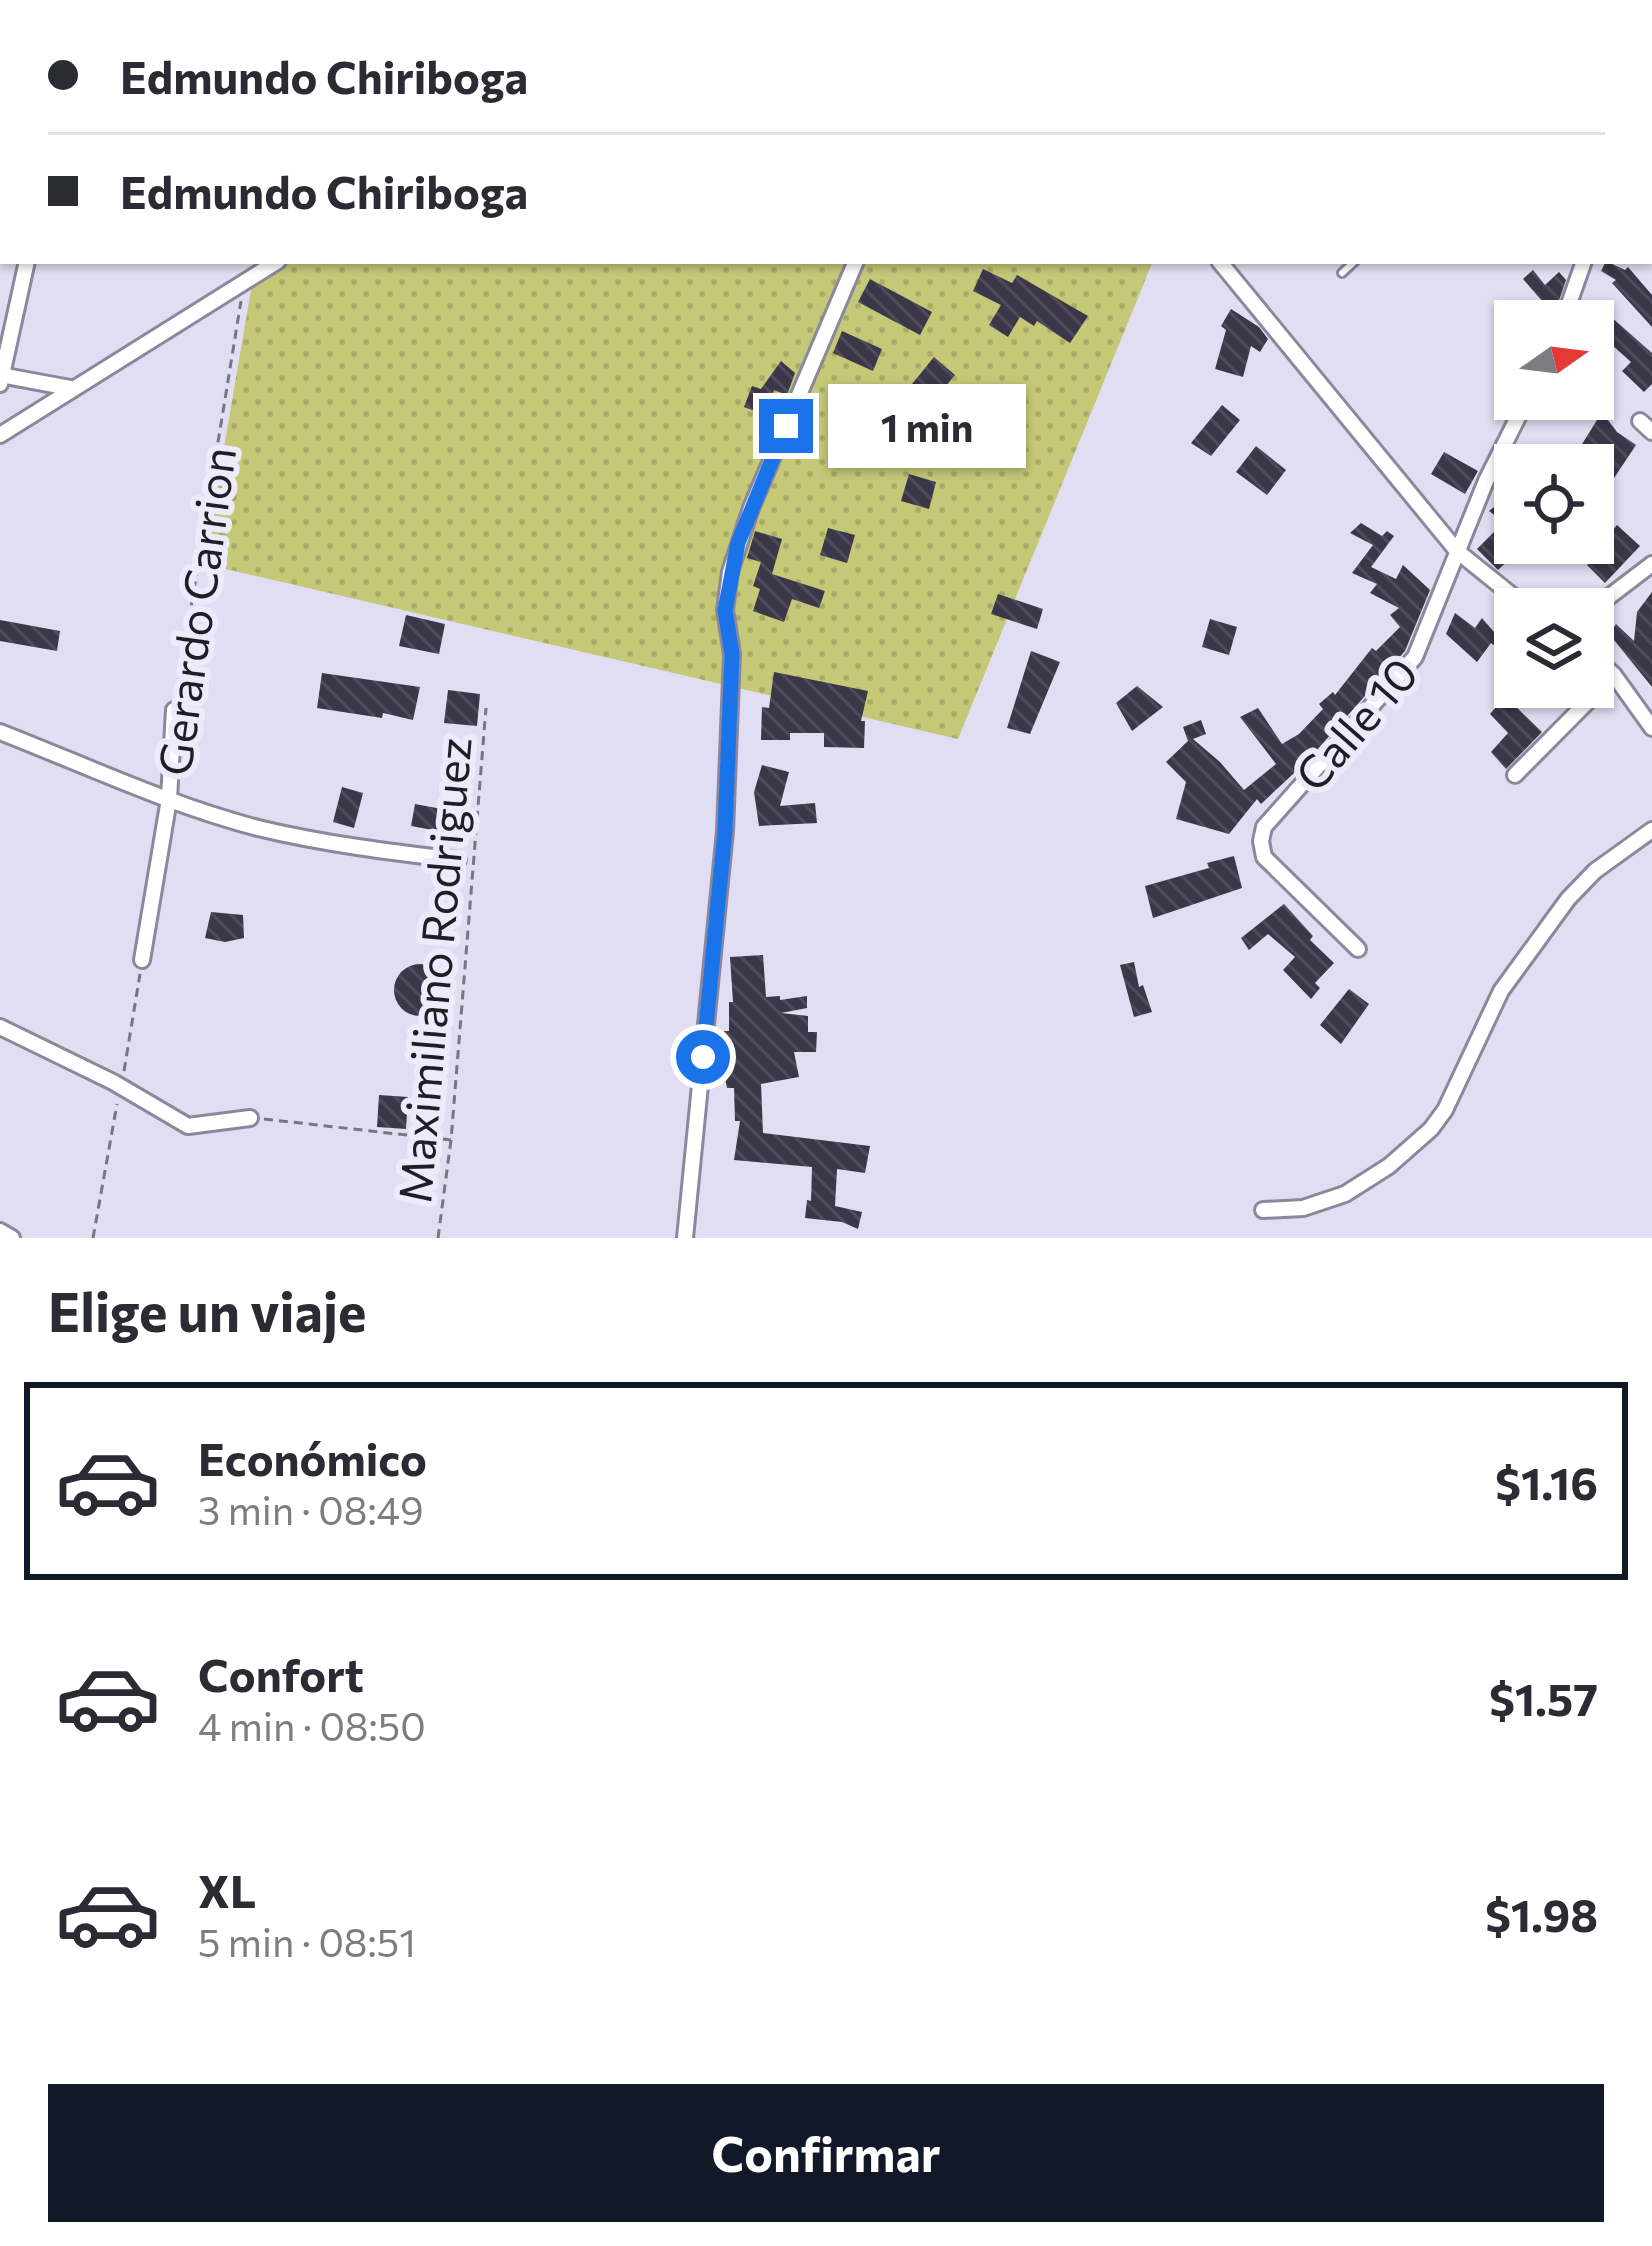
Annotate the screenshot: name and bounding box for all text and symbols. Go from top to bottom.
text: Edmundo Chiriboga [120,48,528,103]
text: Edmundo Chiriboga [120,163,528,218]
north arrow [1494,300,1614,420]
map controls [1494,300,1614,708]
callout: 1 min [828,384,1026,468]
route end [759,399,813,453]
text: 1 min [881,402,973,450]
street label: Gerardo Carrion [145,443,245,779]
button: locate [1494,444,1614,564]
button: layers [1494,588,1614,708]
street label: Calle 10 [1282,645,1428,801]
street label: Maximiliano Rodriguez [385,735,481,1205]
route start [676,1030,730,1084]
text: Elige un viaje [48,1277,366,1343]
icon: car [54,1427,162,1535]
text: Económico [198,1430,427,1485]
text: $1.16 [1495,1454,1598,1509]
text: 3 min · 08:49 [198,1485,424,1533]
icon: car [54,1643,162,1751]
text: Confort [198,1646,364,1701]
text: $1.57 [1489,1670,1598,1725]
text: 4 min · 08:50 [198,1701,426,1749]
icon: car [54,1859,162,1967]
text: XL [198,1862,256,1917]
text: $1.98 [1485,1886,1598,1941]
text: 5 min · 08:51 [198,1917,416,1965]
button: Confirmar [48,2084,1604,2222]

